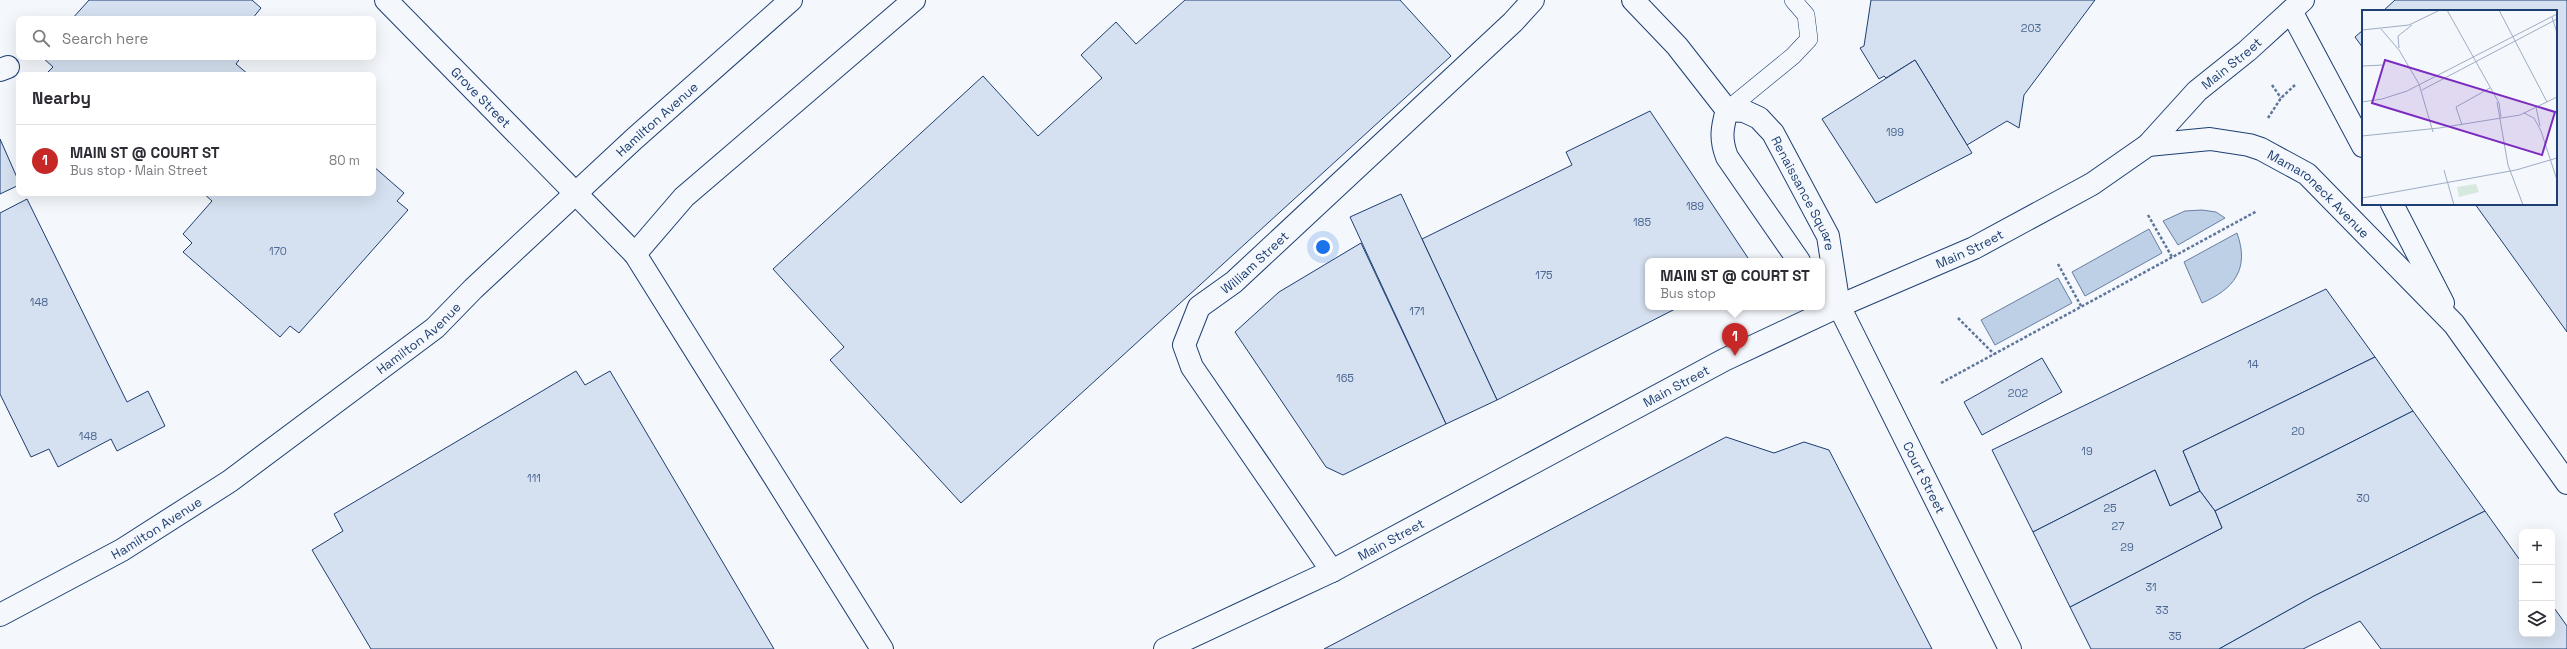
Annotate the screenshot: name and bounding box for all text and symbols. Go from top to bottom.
inset map [2362,10,2557,205]
search box [16,16,376,60]
house number: 203 [2021,21,2042,35]
icon: search [30,27,52,49]
text: Search here [62,29,148,48]
street label: Main Street [2198,34,2265,93]
street label: Grove Street [448,63,515,131]
street label: Hamilton Avenue [612,78,701,160]
text: Nearby [32,87,91,109]
house number: 199 [1886,125,1904,139]
street label: Renaissance Square [1768,133,1839,252]
text: MAIN ST @ COURT ST [70,143,219,162]
street label: Mamaroneck Avenue [2265,146,2373,241]
text: 1 [42,152,48,169]
text: 80 m [329,152,360,169]
text: Bus stop · Main Street [70,162,208,179]
house number: 189 [1686,199,1704,213]
house number: 185 [1633,215,1651,229]
street label: Main Street [1933,225,2006,272]
street label: William Street [1217,227,1292,297]
your location [1313,237,1333,257]
house number: 170 [269,244,287,258]
popup [1645,258,1825,310]
text: MAIN ST @ COURT ST [1660,266,1810,285]
house number: 175 [1535,268,1553,282]
text: Bus stop [1660,285,1716,302]
house number: 148 [30,295,48,309]
street label: Hamilton Avenue [373,298,464,378]
house number: 171 [1409,304,1425,318]
pin: 1 [1722,323,1748,356]
house number: 14 [2247,357,2259,371]
street label: Main Street [1640,361,1712,411]
house number: 165 [1336,371,1354,385]
house number: 202 [2008,386,2029,400]
house number: 20 [2291,424,2305,438]
house number: 148 [79,429,97,443]
street label: Court Street [1899,439,1950,516]
house number: 19 [2081,444,2093,458]
house number: 111 [527,471,541,485]
house number: 30 [2356,491,2370,505]
street label: Hamilton Avenue [108,493,205,563]
house number: 25 [2103,501,2117,515]
street label: Main Street [1355,515,1427,564]
house number: 27 [2112,519,2124,533]
map controls [2519,529,2555,637]
button: + [2519,529,2555,565]
house number: 29 [2120,540,2134,554]
button: − [2519,565,2555,601]
house number: 31 [2145,580,2157,594]
button: layers [2519,601,2555,637]
house number: 33 [2155,603,2169,617]
house number: 35 [2168,629,2182,643]

